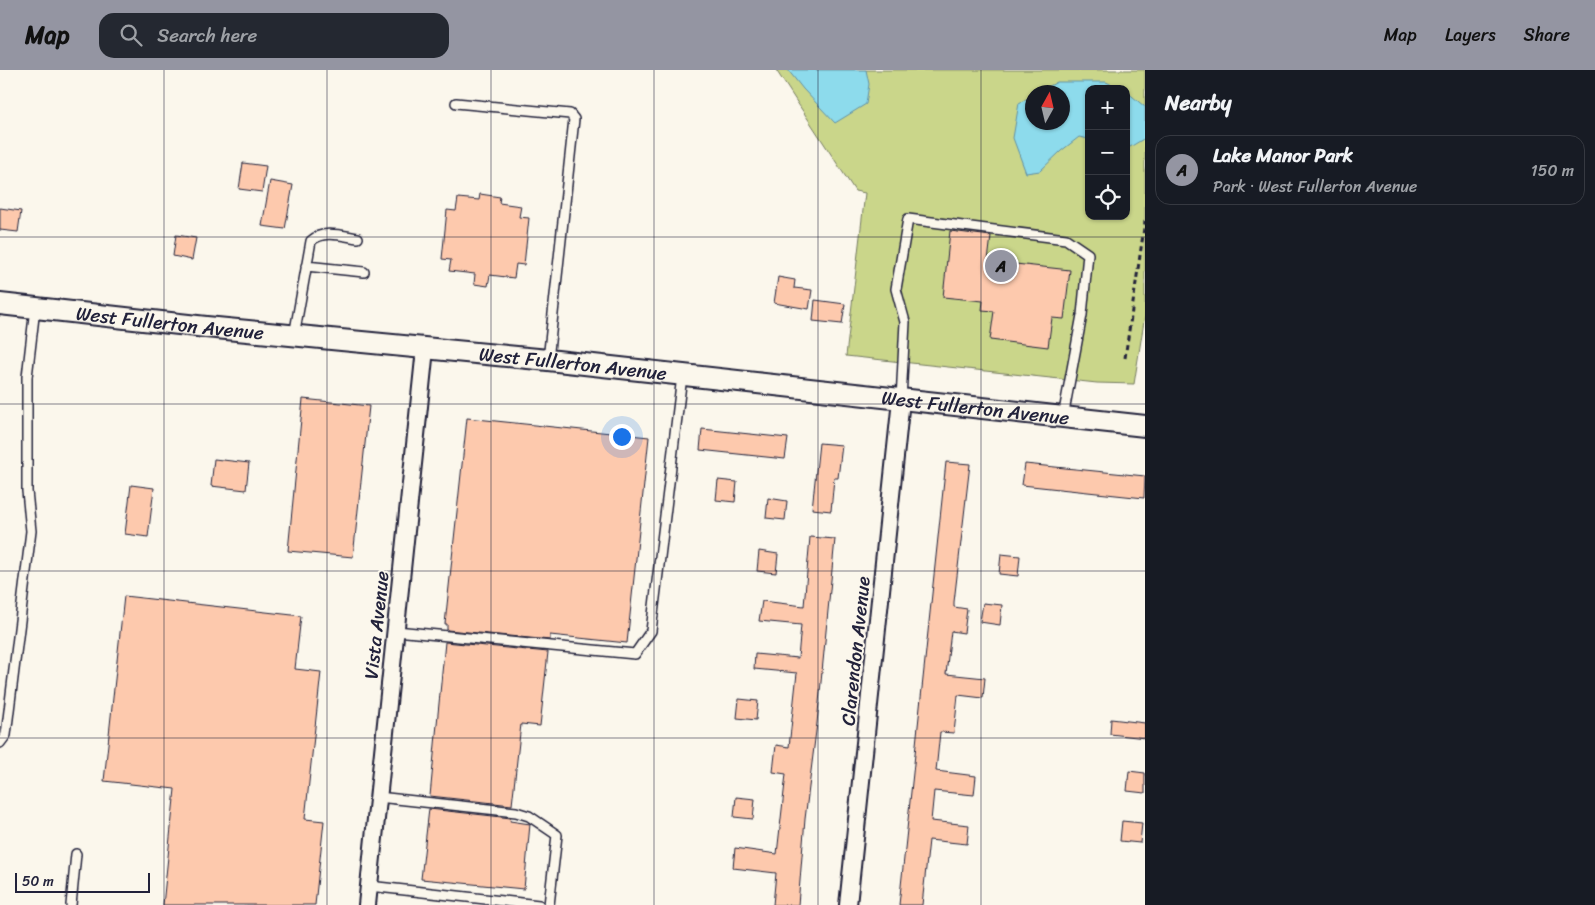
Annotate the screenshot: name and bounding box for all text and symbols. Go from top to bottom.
search box [99,13,449,58]
text: Map [25,14,69,56]
text: Search here [157,19,257,52]
text: Map [1384,19,1417,51]
text: Layers [1445,19,1496,51]
text: Share [1524,19,1570,51]
icon: search [117,21,145,49]
text: Nearby [1165,84,1231,122]
north arrow [1025,85,1070,130]
map controls [1085,85,1130,220]
button: + [1085,85,1130,130]
button: − [1085,130,1130,175]
text: Lake Manor Park [1213,139,1353,172]
text: A [1177,156,1187,185]
text: 150 m [1531,156,1574,185]
text: Park · West Fullerton Avenue [1213,172,1417,201]
button: locate [1085,175,1130,220]
pin: A [985,247,1017,285]
street label: West Fullerton Avenue [74,297,266,350]
street label: West Fullerton Avenue [477,337,669,390]
street label: West Fullerton Avenue [880,381,1071,435]
your location [609,424,635,450]
street label: Vista Avenue [354,569,399,681]
street label: Clarendon Avenue [831,575,880,727]
text: 50 m [22,869,54,894]
scale bar [15,870,150,893]

